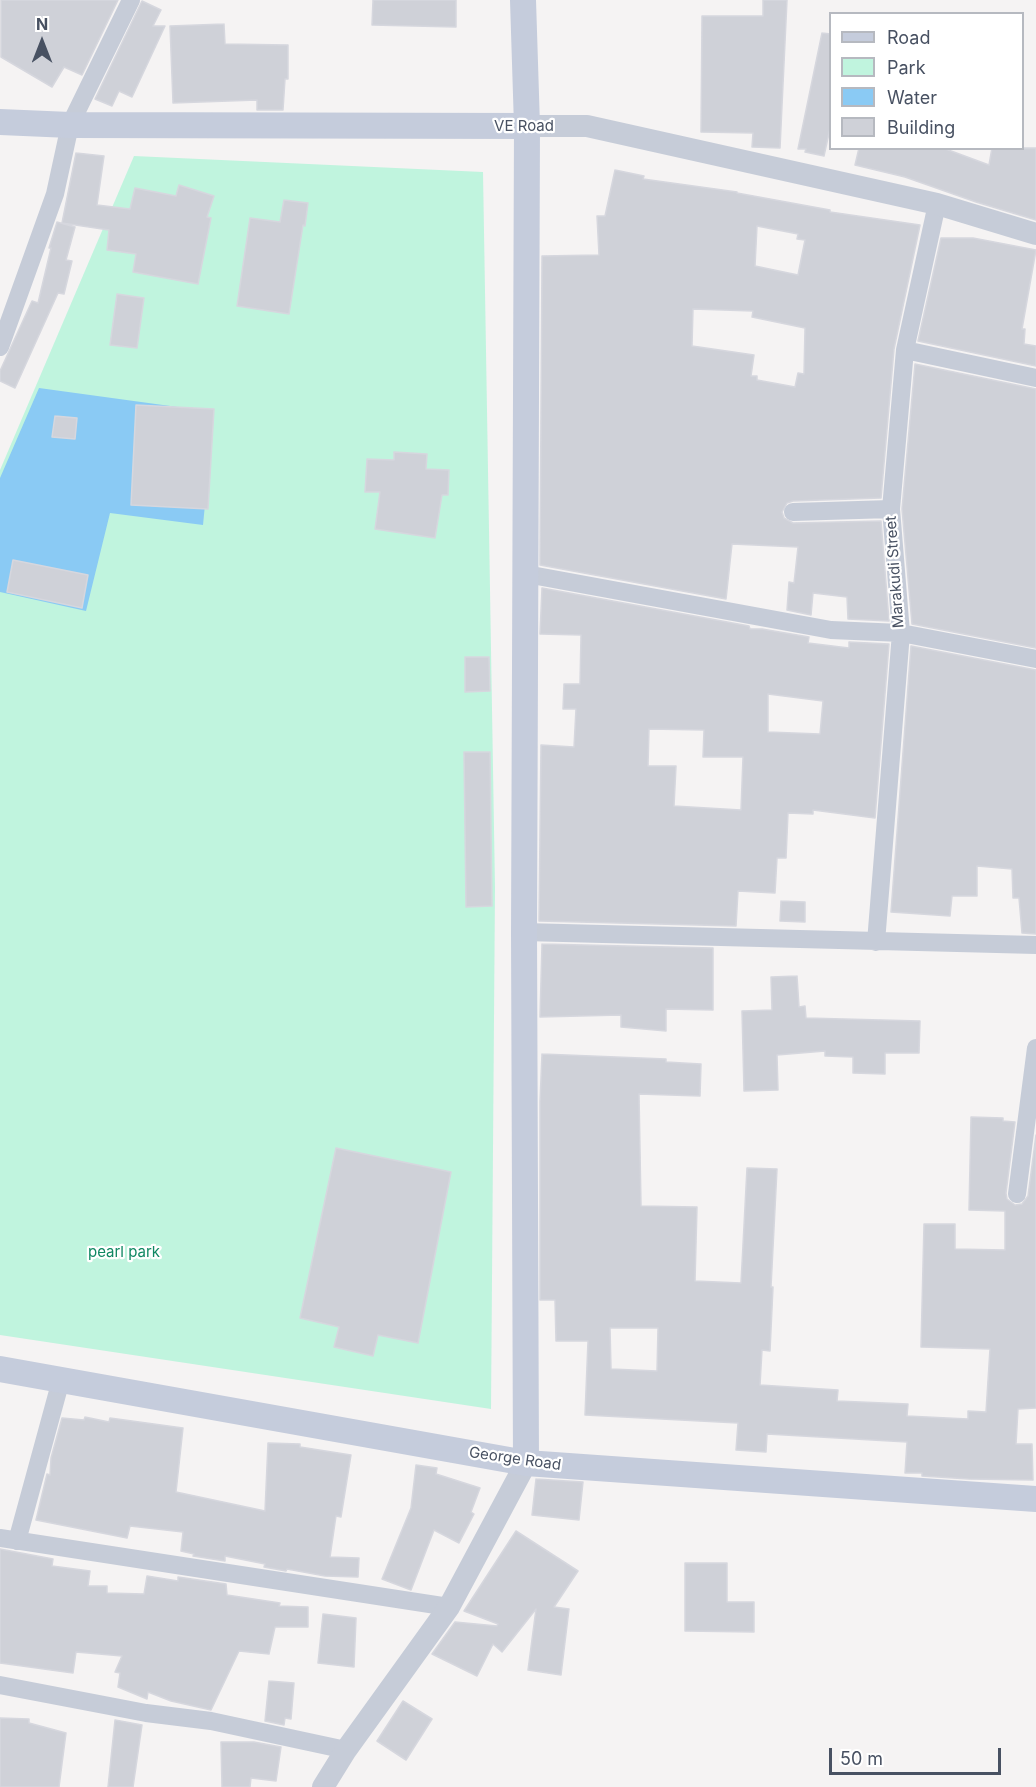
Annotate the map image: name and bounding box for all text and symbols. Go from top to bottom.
north arrow [12,12,72,72]
legend [829,12,1024,150]
text: N [36,14,48,34]
text: Road [887,27,930,48]
text: Park [887,57,926,78]
text: Water [887,87,937,108]
street label: VE Road [494,117,554,135]
text: Building [887,117,955,138]
street label: Marakudi Street [882,515,908,629]
park label: pearl park [88,1243,160,1261]
street label: George Road [468,1444,562,1474]
scale bar [832,1736,1004,1774]
text: 50 m [840,1748,883,1769]

